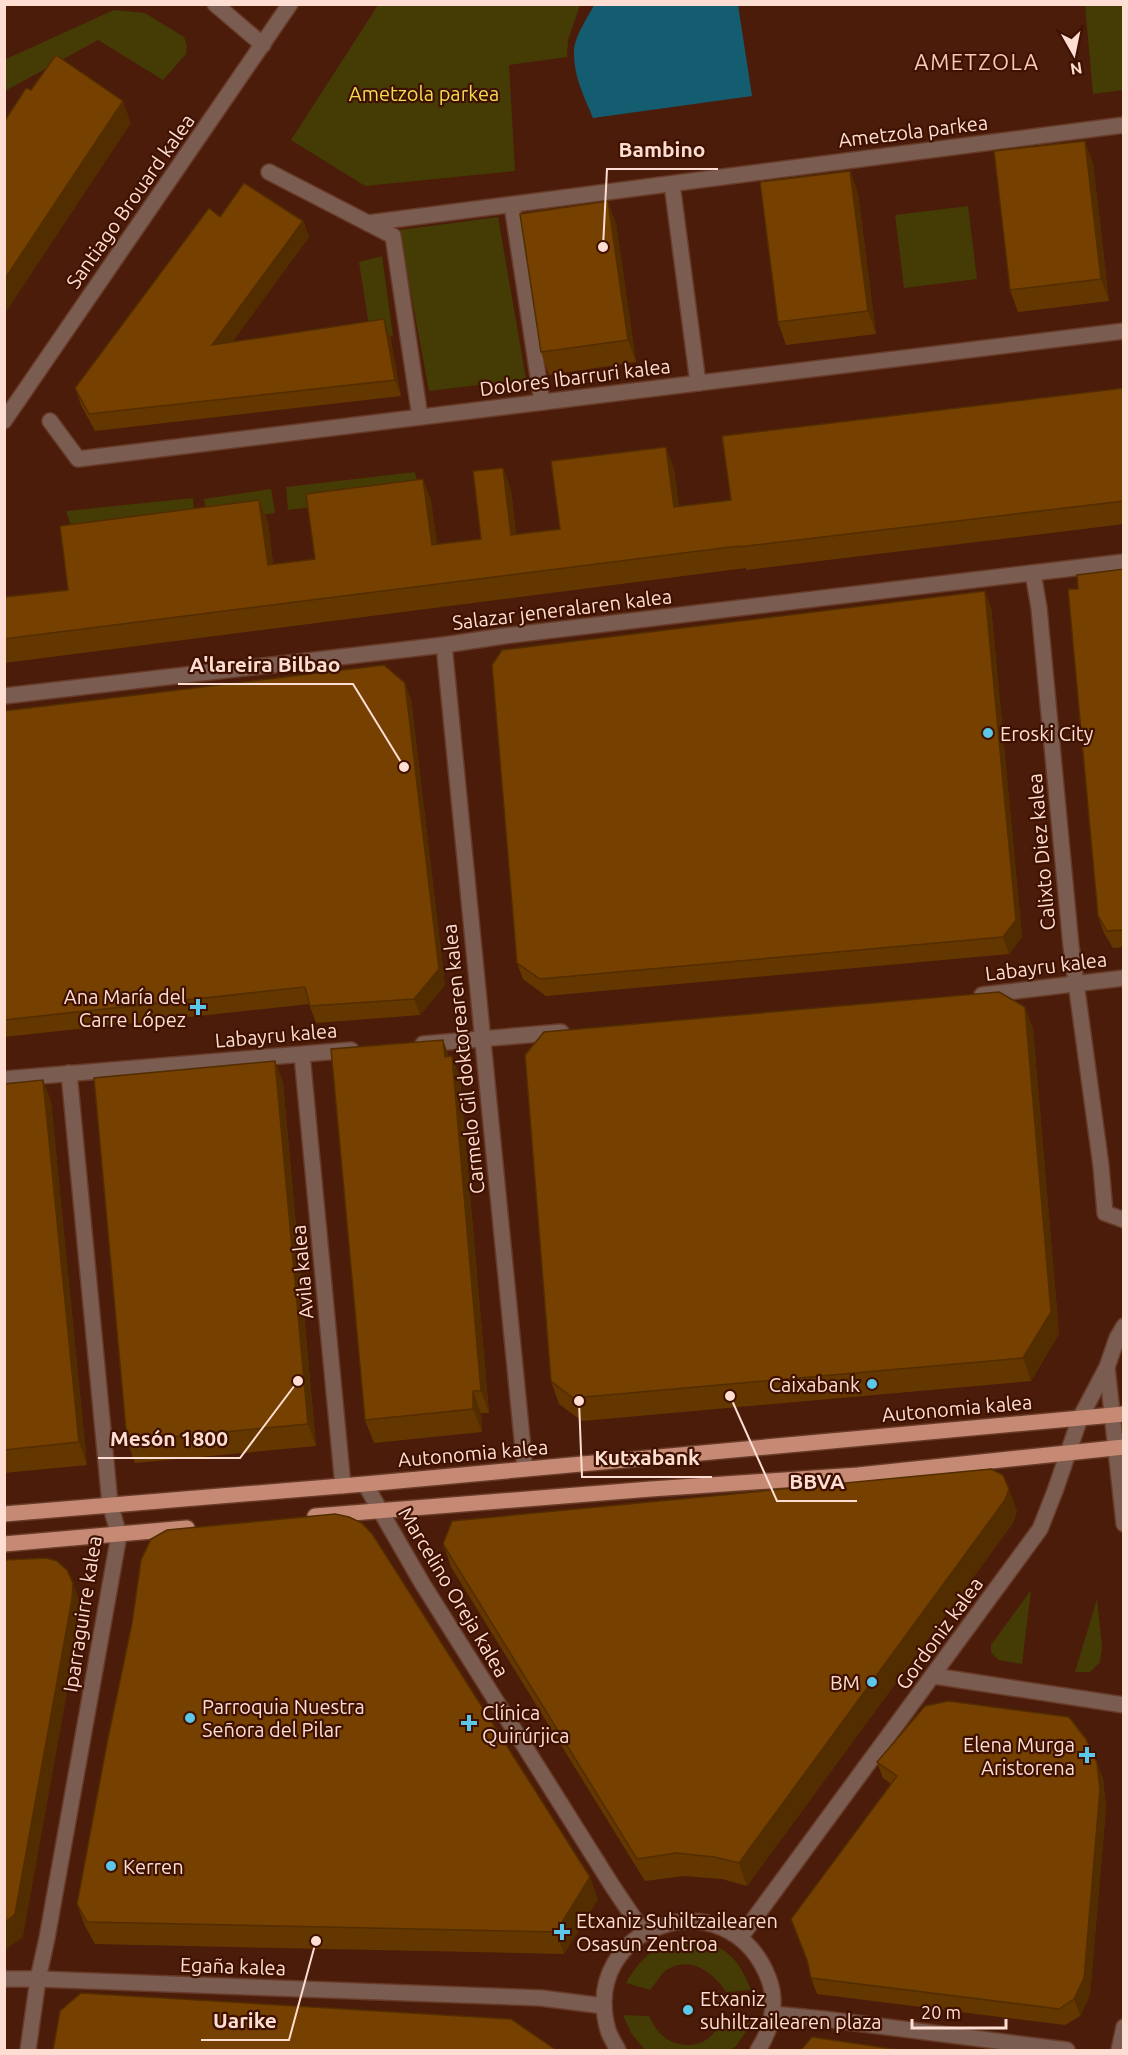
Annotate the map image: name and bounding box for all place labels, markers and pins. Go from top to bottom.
callout: Bambino [607,130,718,169]
callout: A'lareira Bilbao [178,645,353,684]
place label: Eroski City [1000,722,1094,745]
marker: Eroski City [981,726,995,740]
place label: Ana María del Carre López [64,985,186,1031]
marker: Ana María del Carre López [191,1000,205,1014]
place label: Caixabank [769,1373,860,1396]
marker: Caixabank [865,1377,879,1391]
callout: Mesón 1800 [98,1419,240,1458]
callout: Kutxabank [582,1438,712,1477]
callout: BBVA [777,1462,857,1501]
place label: BM [830,1671,860,1694]
marker: BM [865,1675,879,1689]
place label: Parroquia Nuestra Señora del Pilar [202,1695,365,1741]
place label: Clínica Quirúrjica [482,1701,570,1747]
marker: Parroquia Nuestra Señora del Pilar [183,1711,197,1725]
marker: Clínica Quirúrjica [460,1714,478,1732]
place label: Elena Murga Aristorena [963,1733,1075,1779]
marker: Elena Murga Aristorena [1080,1748,1094,1762]
place label: Kerren [123,1855,184,1878]
marker: Kerren [104,1859,118,1873]
place label: Etxaniz Suhiltzailearen Osasun Zentroa [576,1909,778,1955]
marker: Etxaniz Suhiltzailearen Osasun Zentroa [553,1923,571,1941]
place label: Etxaniz suhiltzailearen plaza [700,1987,882,2033]
callout: Uarike [201,2001,289,2040]
marker: Etxaniz suhiltzailearen plaza [681,2003,695,2017]

